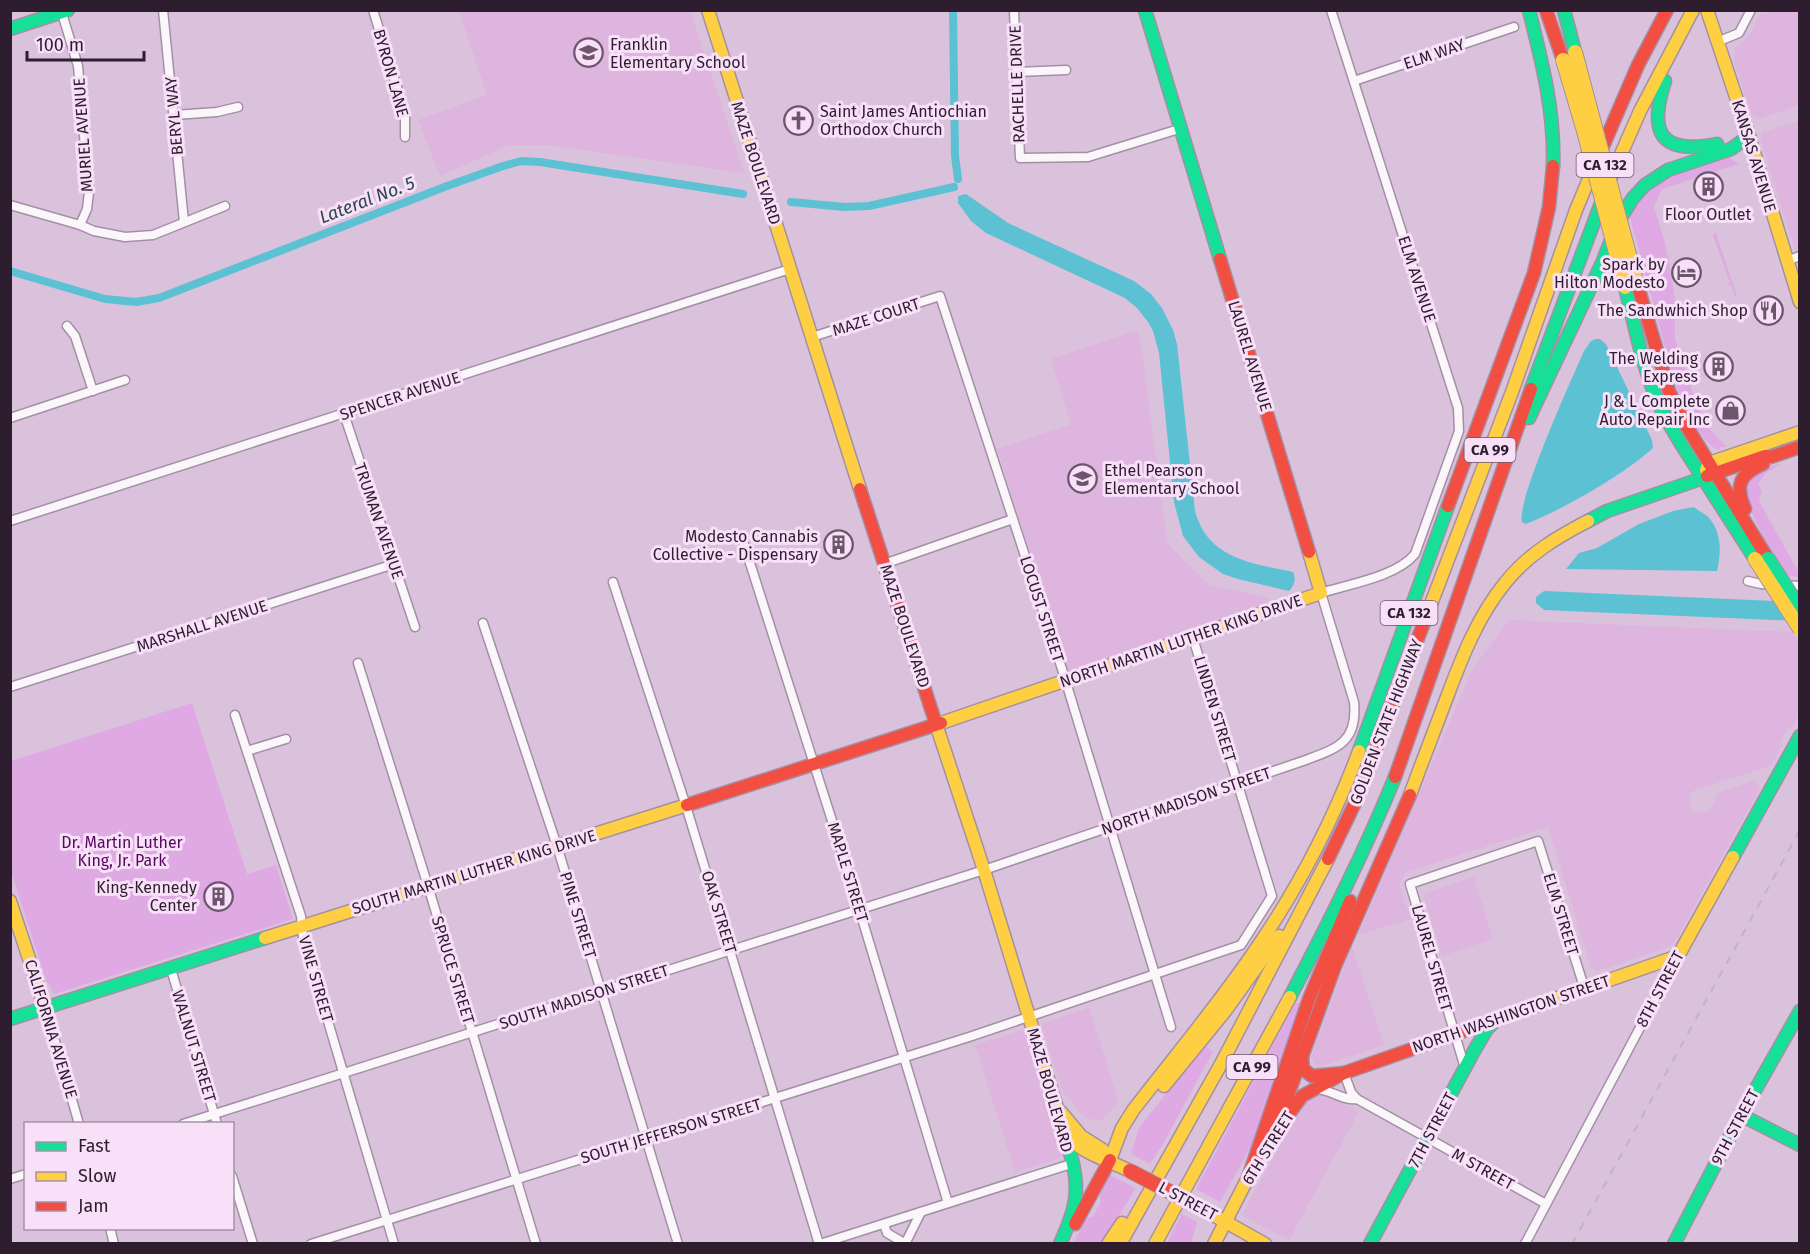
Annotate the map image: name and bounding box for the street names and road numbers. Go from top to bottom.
street label: RACHELLE DRIVE [1005,25,1029,143]
street label: BYRON LANE [369,27,413,119]
street label: ELM WAY [1401,35,1467,73]
street label: BERYL WAY [161,76,187,156]
street label: MURIEL AVENUE [70,77,96,193]
street label: KANSAS AVENUE [1728,97,1780,215]
street label: MAZE BOULEVARD [727,99,785,227]
road number: CA 132 [1576,153,1634,177]
street label: ELM AVENUE [1394,233,1440,325]
street label: MAZE COURT [830,294,923,340]
street label: LAUREL AVENUE [1224,298,1276,414]
street label: SPENCER AVENUE [337,368,463,424]
road number: CA 99 [1464,438,1516,462]
street label: TRUMAN AVENUE [350,460,408,582]
street label: LOCUST STREET [1016,554,1068,665]
street label: MAZE BOULEVARD [876,562,934,690]
street label: NORTH MARTIN LUTHER KING DRIVE [1057,590,1305,692]
street label: MARSHALL AVENUE [134,596,270,656]
road number: CA 132 [1380,601,1438,625]
street label: GOLDEN STATE HIGHWAY [1346,637,1426,807]
street label: LINDEN STREET [1190,654,1240,765]
street label: NORTH MADISON STREET [1099,763,1274,839]
street label: MAPLE STREET [824,820,872,925]
street label: SOUTH MARTIN LUTHER KING DRIVE [350,826,598,918]
street label: OAK STREET [697,868,741,956]
street label: PINE STREET [556,869,600,961]
street label: ELM STREET [1540,871,1583,958]
street label: LAUREL STREET [1408,903,1456,1014]
street label: SPRUCE STREET [428,914,479,1027]
street label: VINE STREET [295,934,338,1025]
street label: 8TH STREET [1632,947,1688,1030]
street label: CALIFORNIA AVENUE [21,957,81,1101]
street label: SOUTH MADISON STREET [497,960,672,1033]
street label: NORTH WASHINGTON STREET [1410,971,1613,1057]
street label: WALNUT STREET [168,988,220,1105]
street label: MAZE BOULEVARD [1023,1026,1077,1154]
road number: CA 99 [1226,1055,1278,1079]
street label: 9TH STREET [1707,1085,1763,1168]
street label: 7TH STREET [1404,1089,1460,1171]
street label: SOUTH JEFFERSON STREET [578,1094,764,1168]
street label: 6TH STREET [1238,1107,1298,1188]
street label: M STREET [1448,1144,1518,1194]
street label: L STREET [1155,1178,1221,1225]

